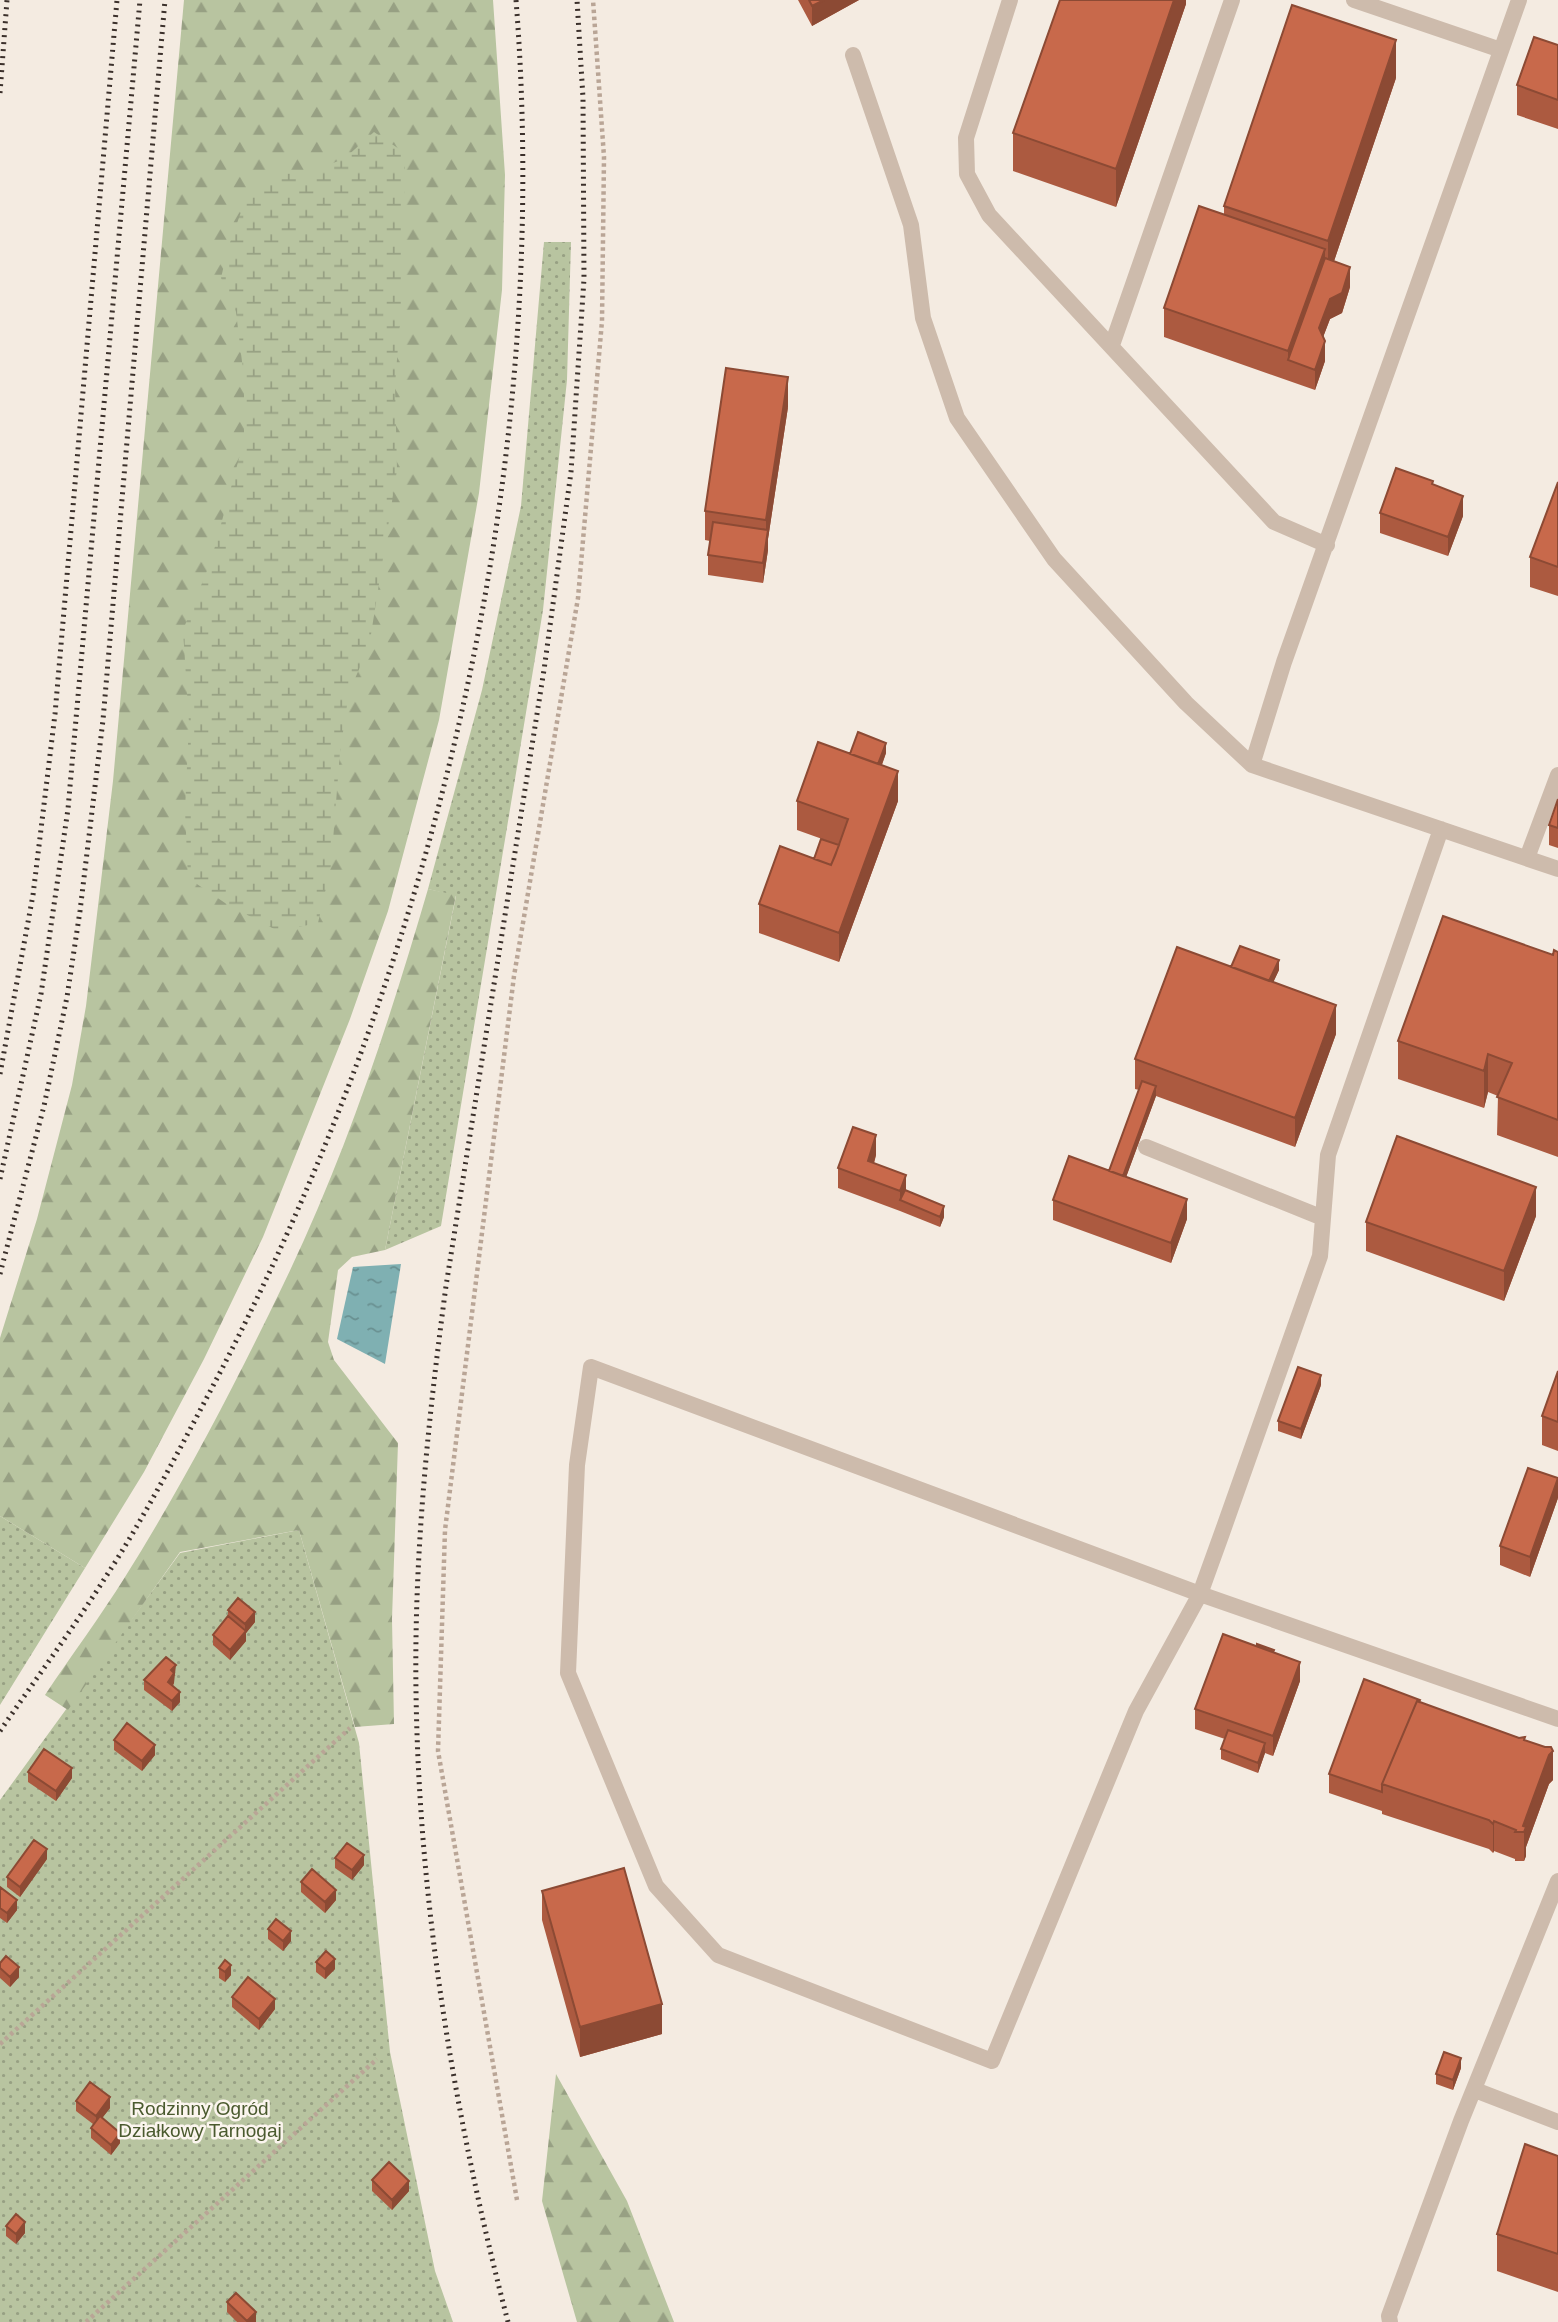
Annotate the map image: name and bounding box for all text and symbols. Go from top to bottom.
park label: Rodzinny Ogród Działkowy Tarnogaj [118,2098,282,2141]

